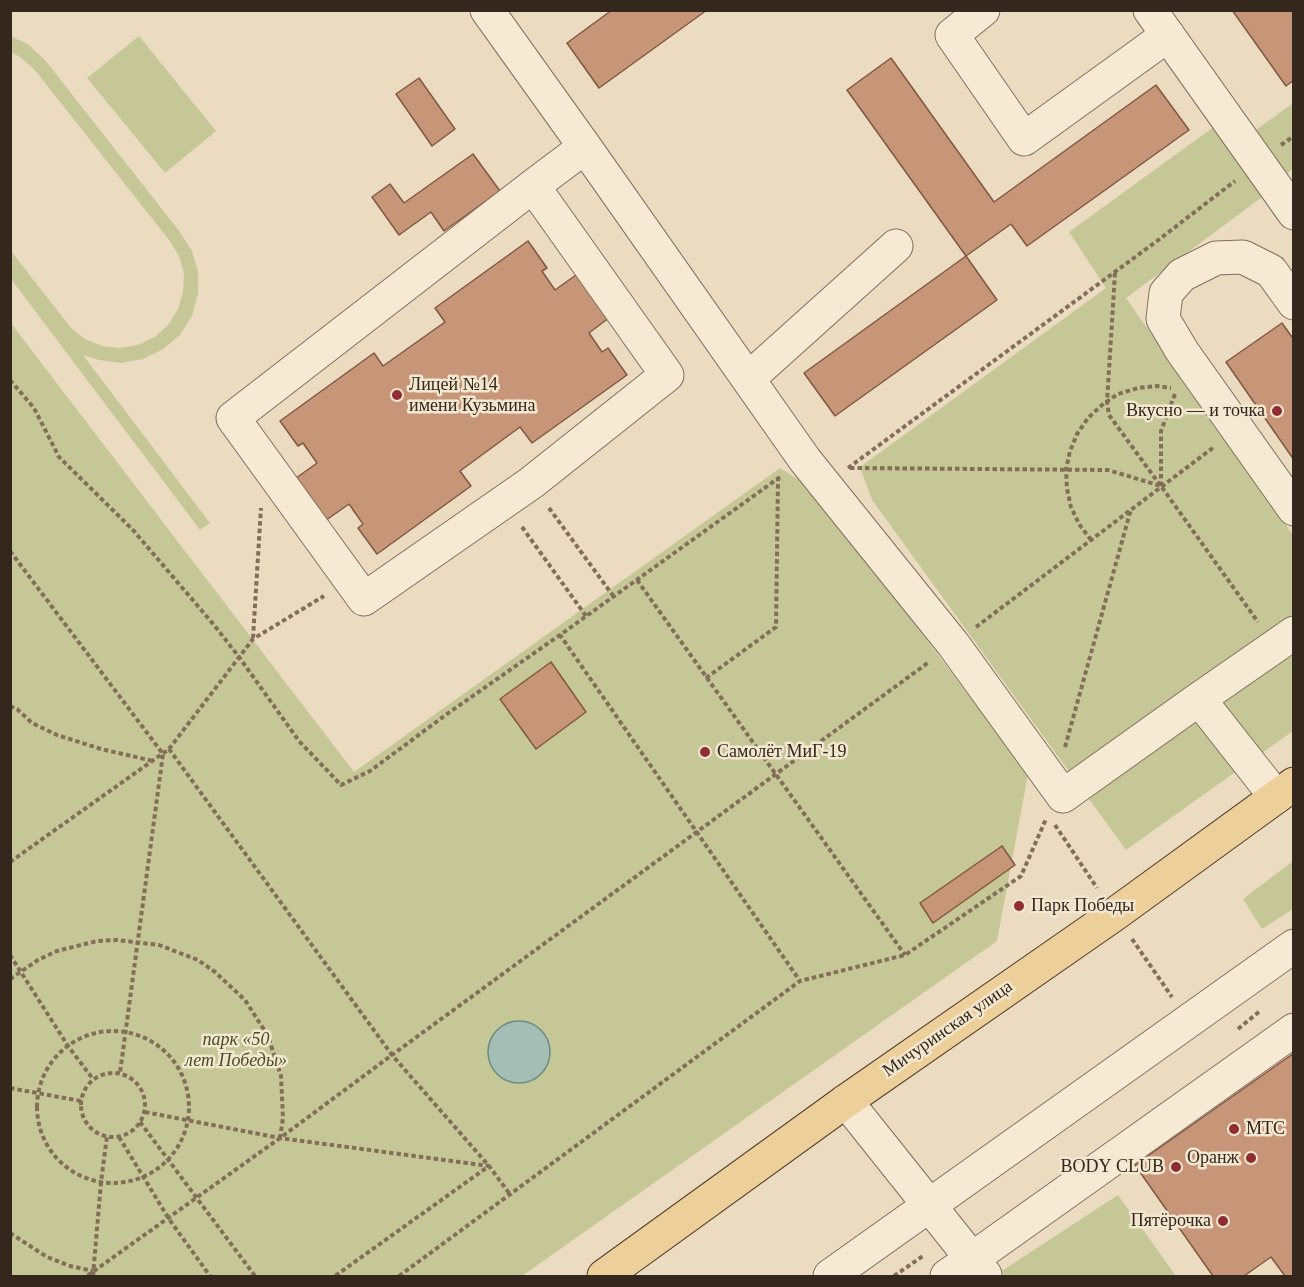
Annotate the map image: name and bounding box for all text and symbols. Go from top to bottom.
place label: Лицей №14 имени Кузьмина [409,374,535,416]
marker: Лицей №14 имени Кузьмина [390,388,404,402]
place label: Вкусно — и точка [1126,400,1265,422]
marker: Вкусно — и точка [1270,404,1284,418]
place label: Самолёт МиГ-19 [717,741,847,763]
marker: Самолёт МиГ-19 [698,745,712,759]
place label: Парк Победы [1031,895,1134,917]
marker: Парк Победы [1012,899,1026,913]
street label: Мичуринская улица [879,976,1017,1082]
park label: парк «50 лет Победы» [185,1029,287,1072]
place label: МТС [1246,1118,1285,1140]
marker: МТС [1227,1122,1241,1136]
place label: Оранж [1187,1147,1239,1169]
marker: Оранж [1244,1151,1258,1165]
place label: BODY CLUB [1060,1156,1164,1178]
marker: BODY CLUB [1169,1160,1183,1174]
place label: Пятёрочка [1131,1210,1211,1232]
marker: Пятёрочка [1216,1214,1230,1228]

